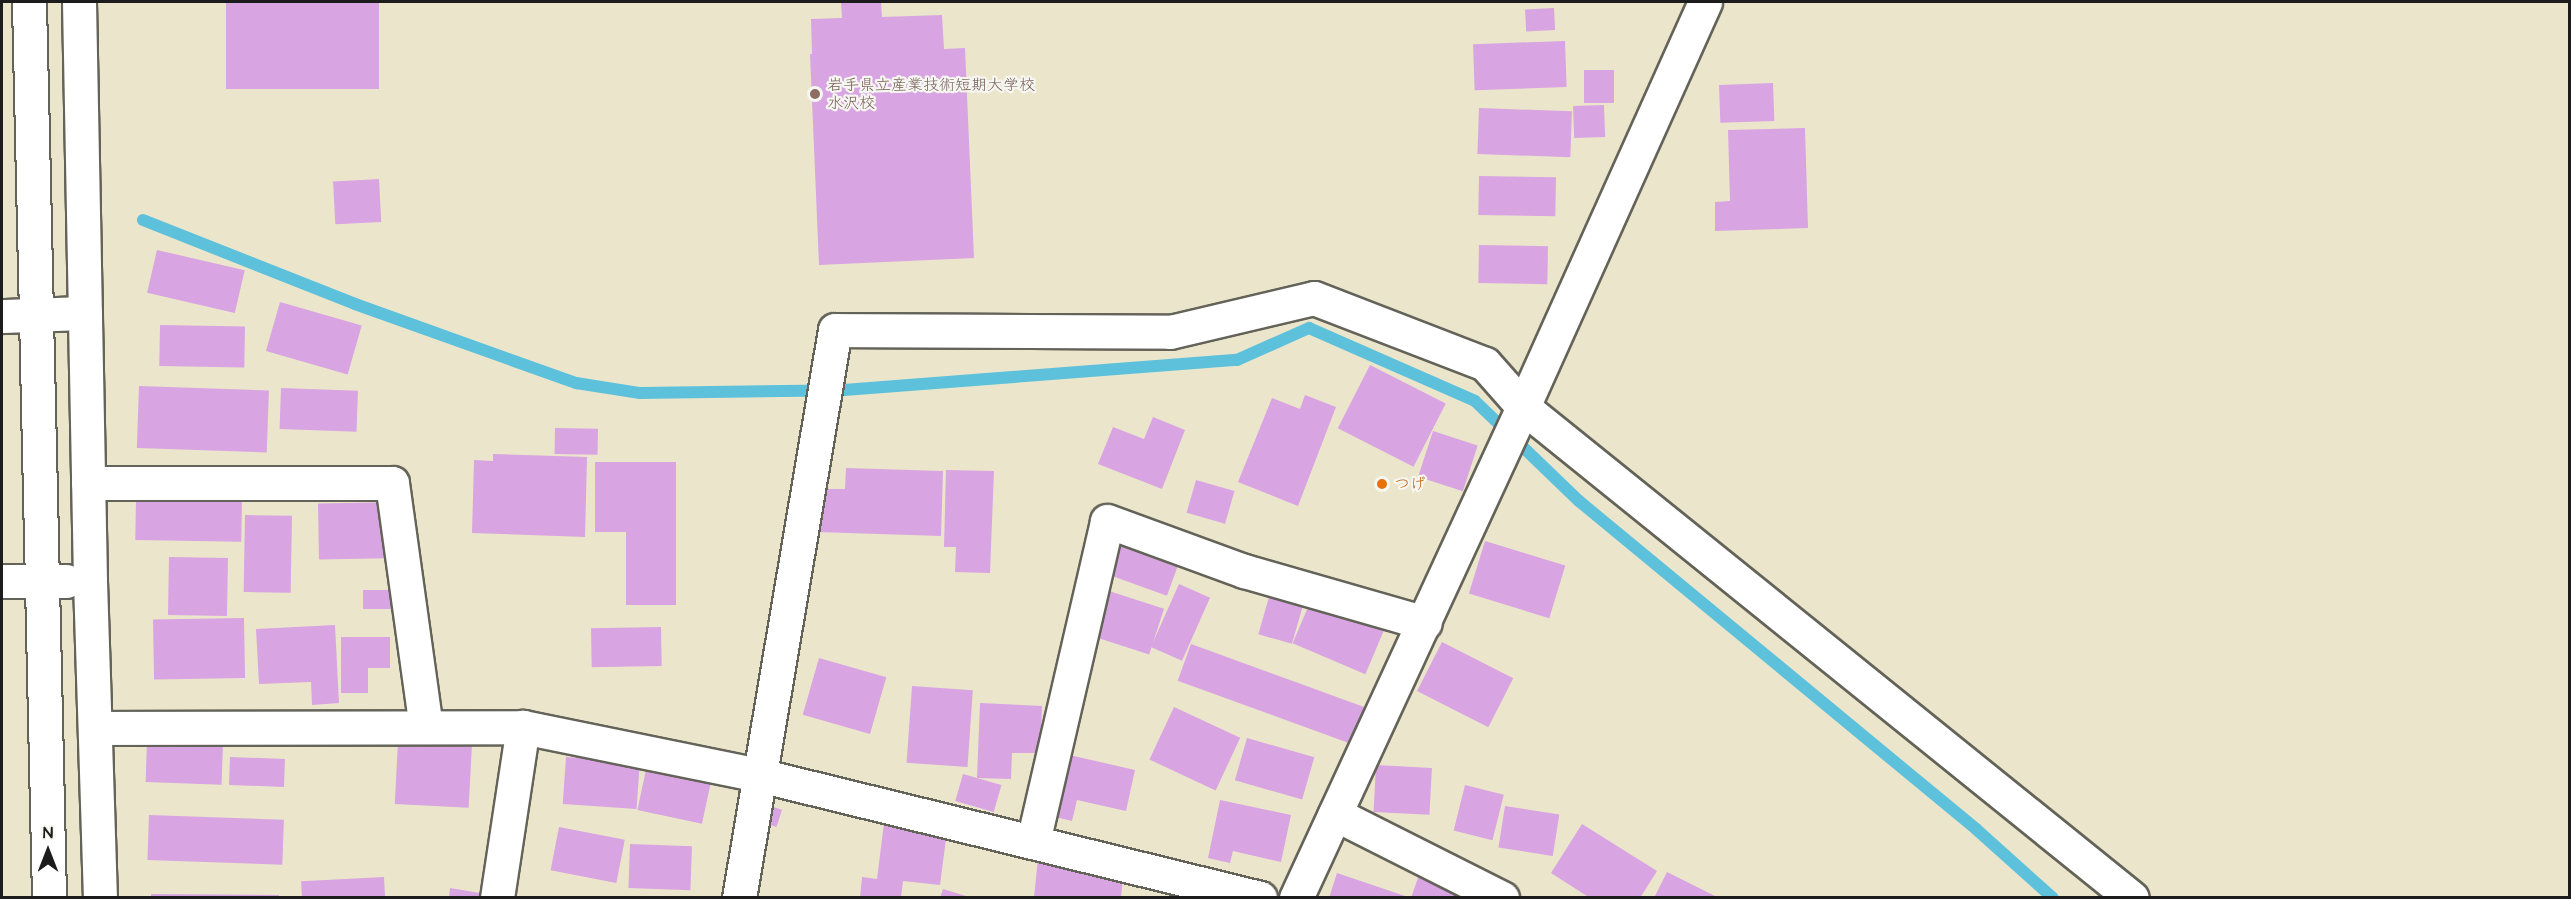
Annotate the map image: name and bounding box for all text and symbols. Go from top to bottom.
place label: 岩手県立産業技術短期大学校 水沢校 [827,75,1035,113]
marker: 岩手県立産業技術短期大学校 水沢校 [808,87,822,101]
place label: つげ [1394,474,1426,494]
marker: つげ [1375,477,1389,491]
north arrow [18,821,78,881]
text: N [43,822,53,844]

